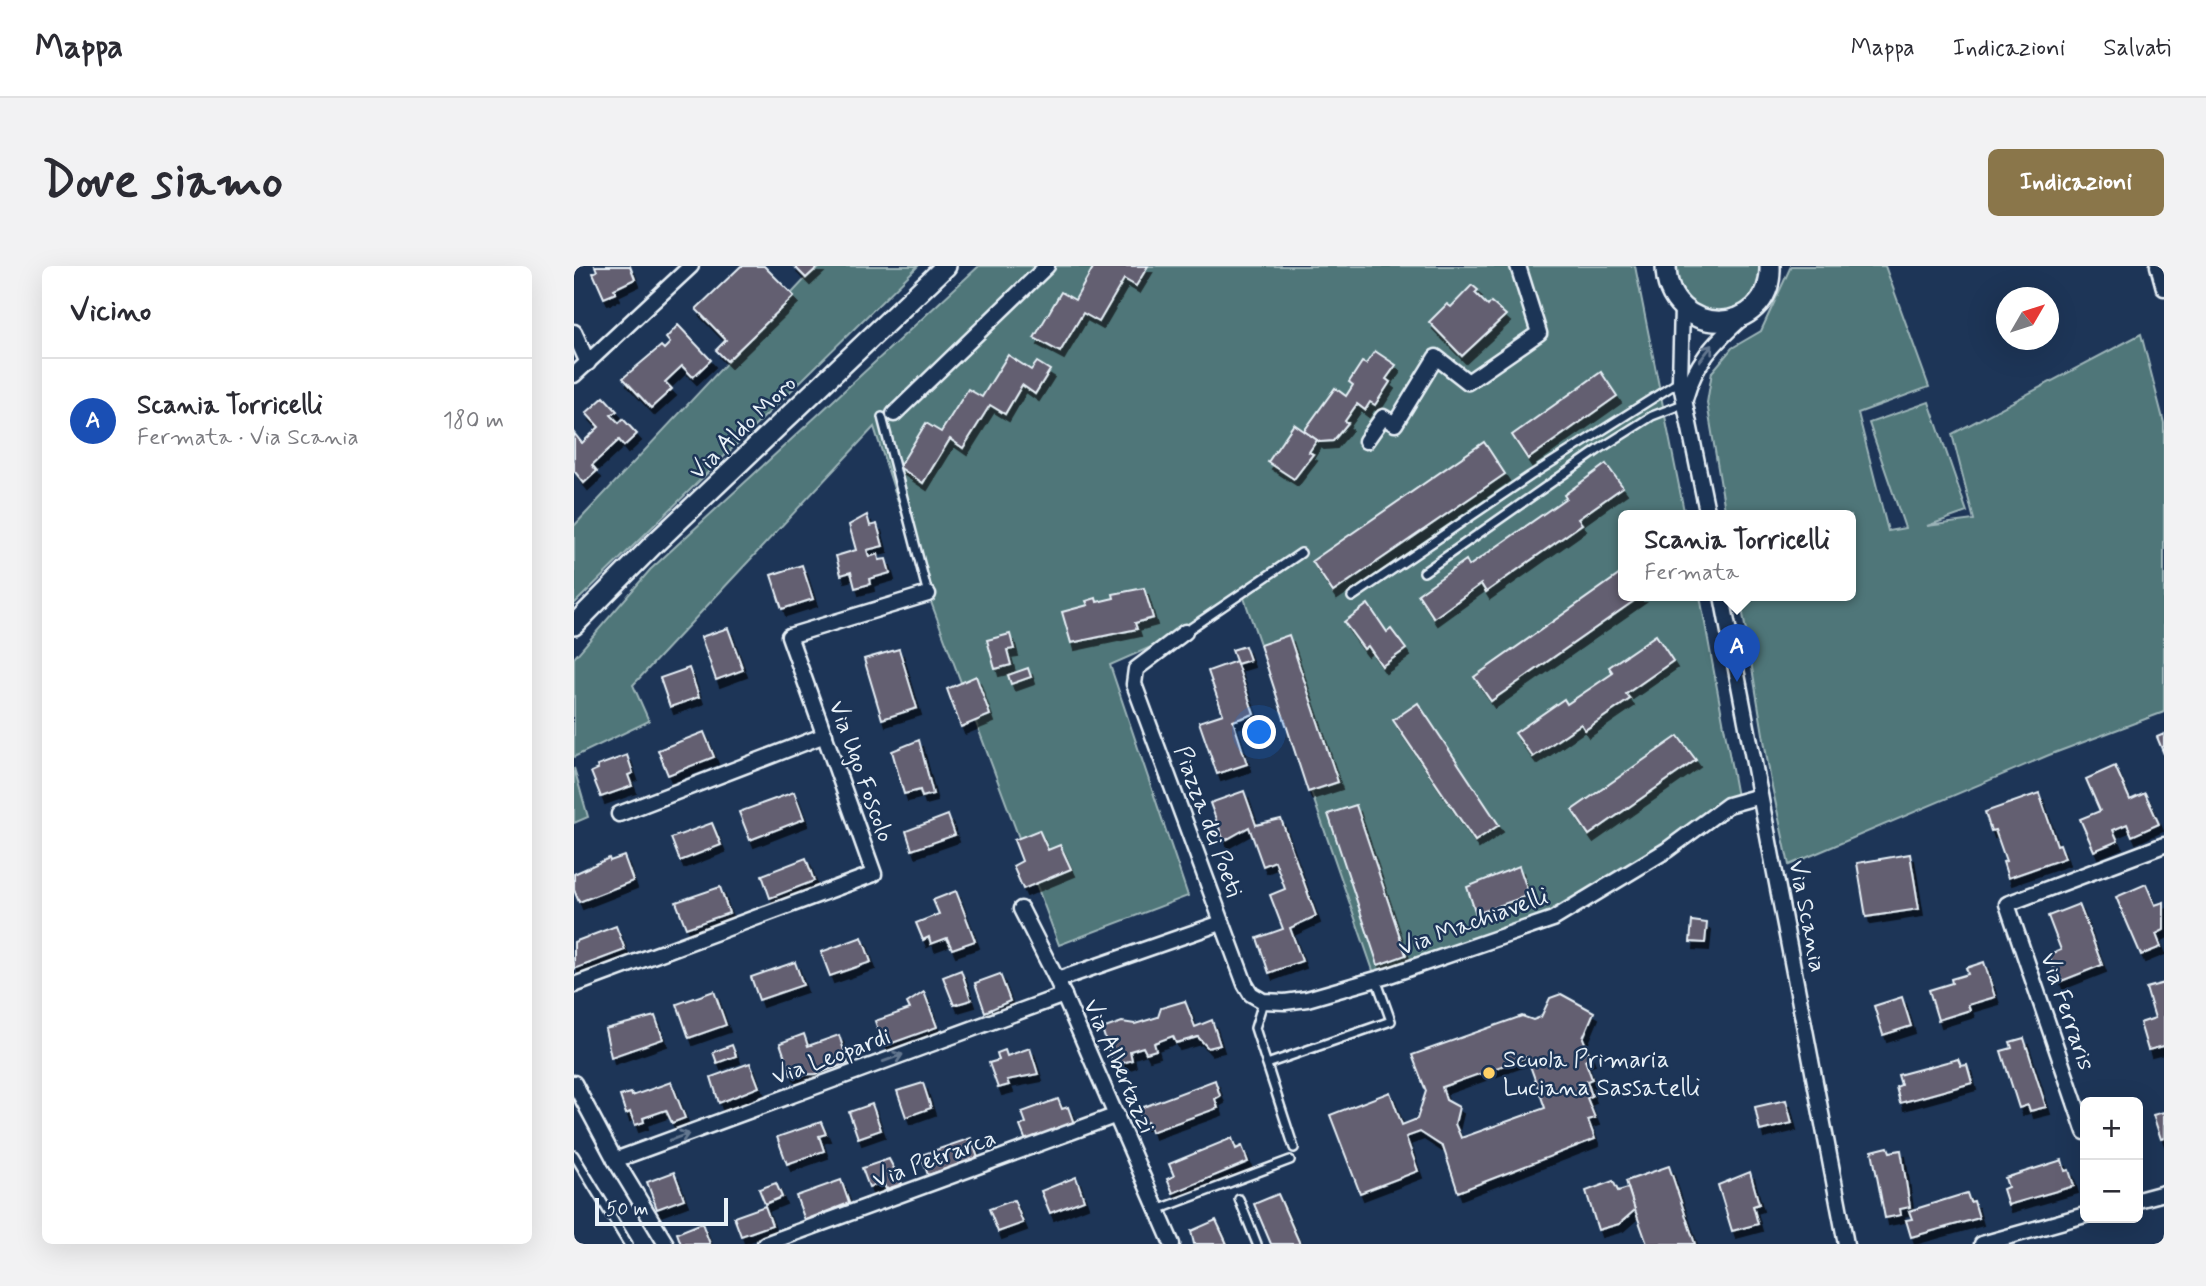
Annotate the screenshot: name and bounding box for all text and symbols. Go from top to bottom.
text: Mappa [35,26,123,70]
text: Mappa [1851,33,1915,64]
text: Indicazioni [1953,33,2065,64]
text: Salvati [2103,33,2171,64]
button: Indicazioni [1988,149,2164,216]
text: Dove siamo [42,150,283,215]
north arrow [1996,287,2059,350]
text: Vicino [70,292,151,331]
one-way arrow [1698,344,1713,363]
street label: Via Aldo Moro [683,369,803,487]
text: Scania Torricelli [137,389,323,423]
text: A [85,406,101,436]
text: 180 m [443,406,504,436]
text: Fermata · Via Scania [137,423,359,453]
popup [1618,510,1856,601]
text: Scania Torricelli [1644,524,1830,558]
text: Fermata [1644,558,1739,588]
pin: A [1714,624,1760,682]
street label: Via Ugo Foscolo [821,697,901,846]
your location [1242,715,1276,749]
street label: Piazza dei Poeti [1166,742,1249,901]
street label: Via Scania [1780,857,1833,975]
street label: Via Machiavelli [1394,881,1553,964]
street label: Via Ferraris [2032,948,2101,1075]
street label: Via Albertazzi [1075,994,1162,1139]
street label: Via Leopardi [768,1022,895,1093]
place label: Scuola Primaria Luciana Sassatelli [1503,1045,1700,1104]
one-way arrow [881,1051,903,1063]
marker: Scuola Primaria Luciana Sassatelli [1481,1065,1497,1081]
map controls [2080,1097,2143,1223]
button: + [2080,1097,2143,1160]
street label: Via Petrarca [869,1123,1000,1196]
one-way arrow [668,1129,690,1142]
button: − [2080,1160,2143,1223]
scale bar [595,1195,728,1227]
text: 50 m [606,1197,649,1222]

